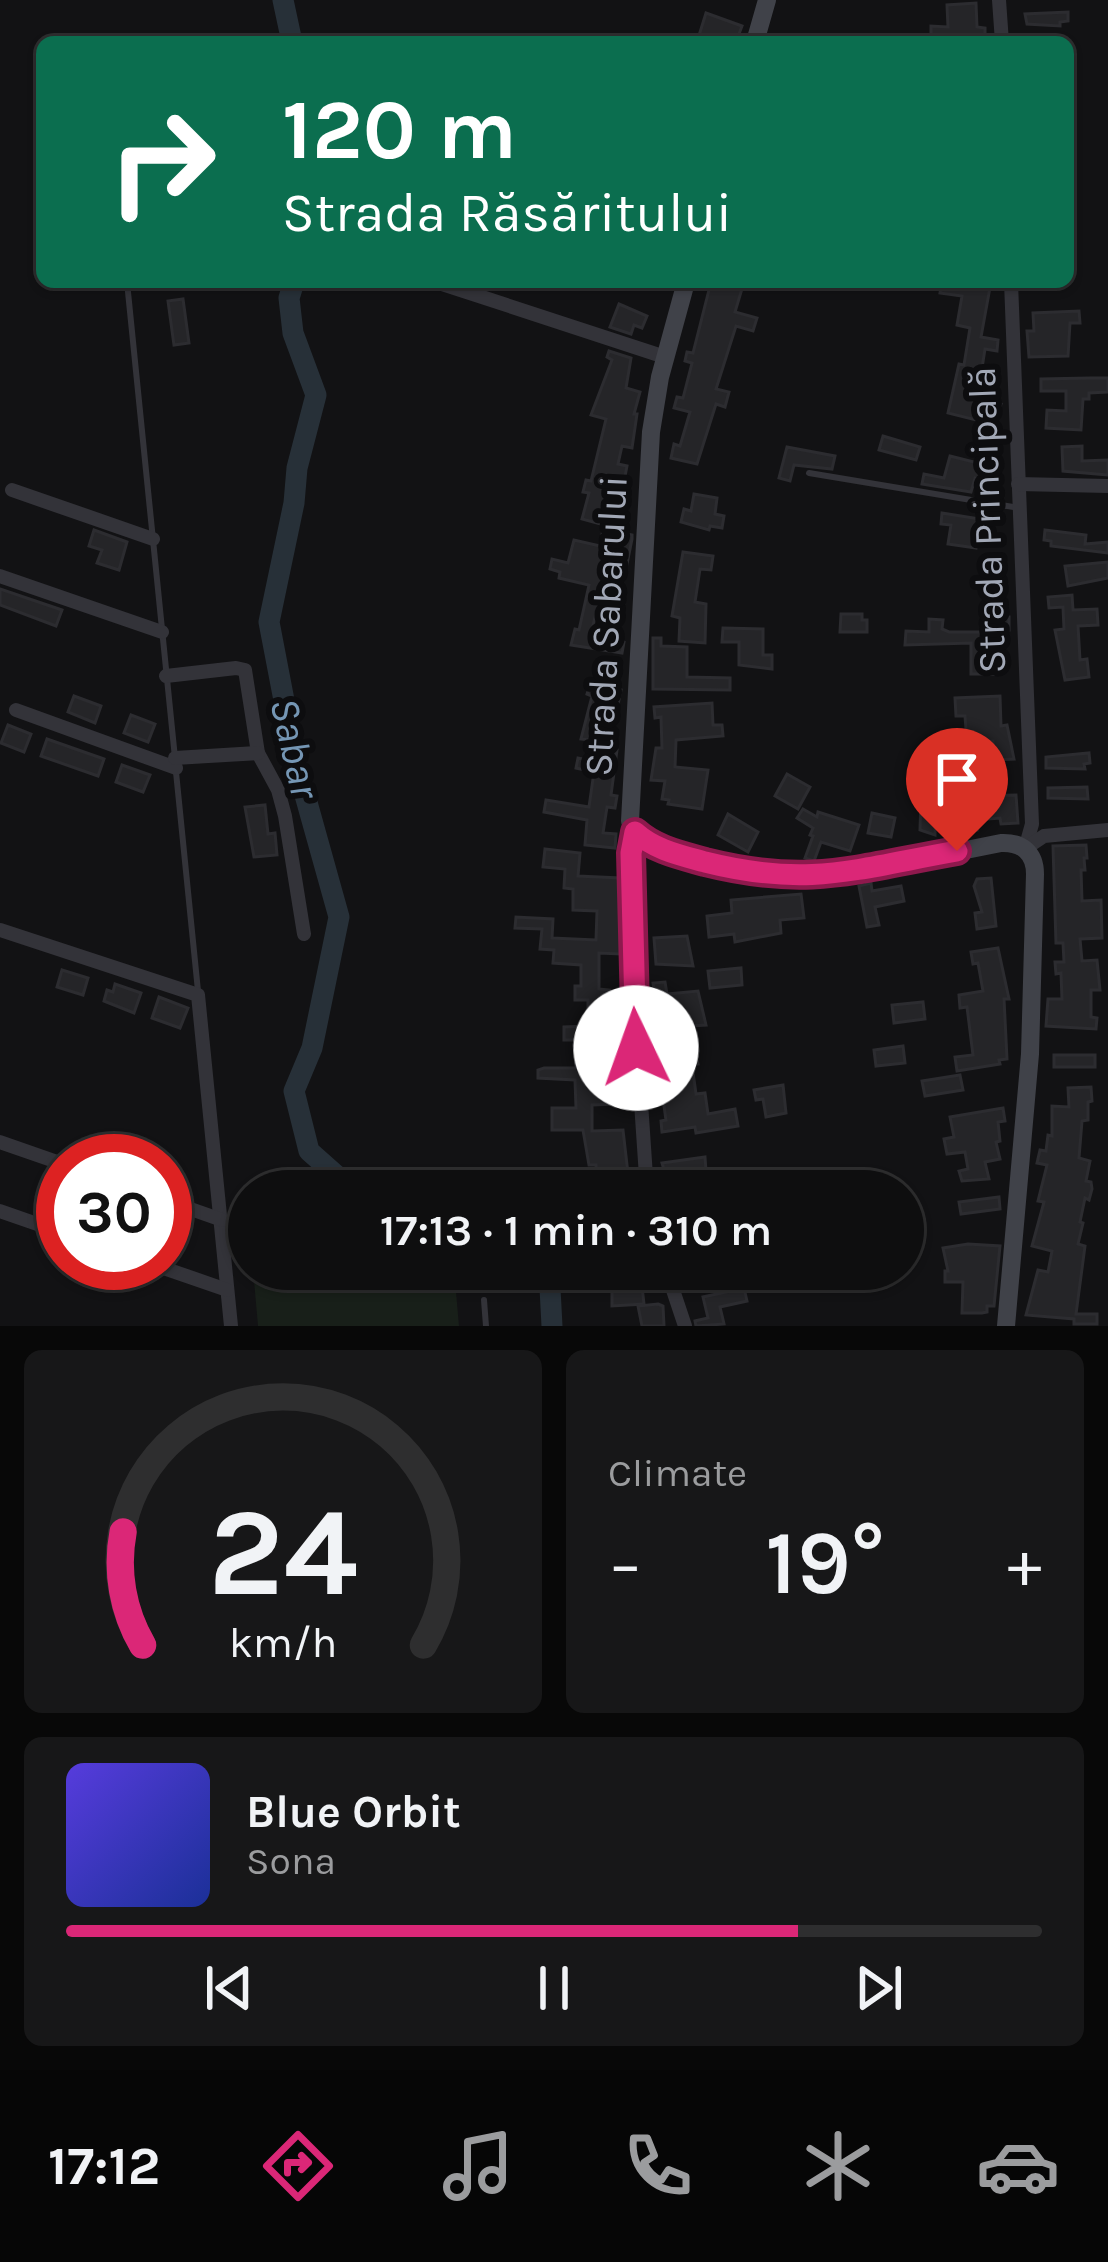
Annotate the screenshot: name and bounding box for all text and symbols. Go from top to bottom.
text: 120 m [282,81,517,179]
icon: right [84,84,240,240]
text: Strada Răsăritului [282,181,732,245]
street label: Strada Principală [959,366,1015,674]
street label: Strada Sabarului [575,474,637,778]
water label: Sabar [259,693,331,805]
pin [906,728,1008,851]
icon: arrive [924,746,990,812]
position arrow [573,985,699,1111]
speed limit sign: 30 [36,1134,192,1290]
text: 17:13 · 1 min · 310 m [380,1204,772,1256]
text: Climate [608,1450,747,1496]
text: 24 [208,1480,358,1625]
text: 19° [765,1510,885,1616]
text: − [608,1525,643,1603]
text: + [1007,1525,1042,1603]
text: km/h [229,1617,337,1667]
text: Blue Orbit [246,1786,461,1838]
text: Sona [246,1838,336,1884]
icon: previous [196,1955,262,2021]
icon: pause [521,1955,587,2021]
icon: next [846,1955,912,2021]
icon: directions [256,2124,340,2208]
icon: music [436,2124,520,2208]
icon: phone [616,2124,700,2208]
icon: climate [796,2124,880,2208]
icon: car [976,2124,1060,2208]
text: 17:12 [48,2134,161,2198]

